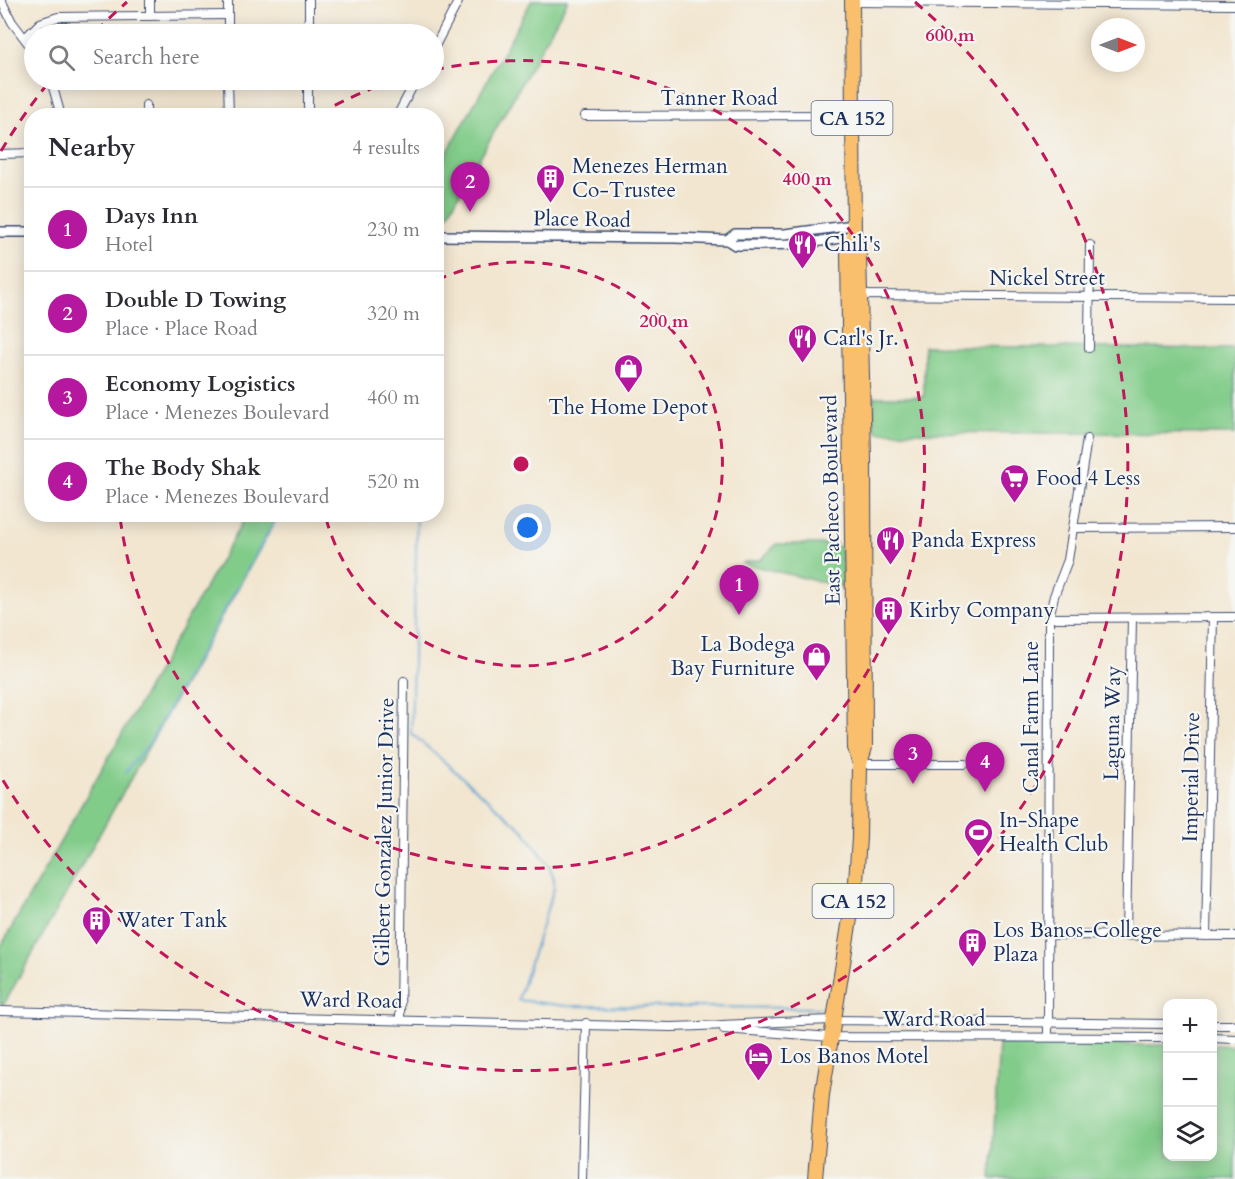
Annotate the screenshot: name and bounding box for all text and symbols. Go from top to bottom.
north arrow [1091,18,1145,72]
text: 600 m [925,23,975,48]
search box [24,24,444,90]
icon: search [45,41,78,74]
text: Search here [93,42,200,72]
street label: Tanner Road [660,84,778,113]
road number: CA 152 [812,101,892,135]
text: Nearby [48,130,136,165]
text: 4 results [352,134,420,161]
place label: Menezes Herman Co-Trustee [572,152,728,205]
pin: 2 [450,162,490,212]
building icon: Menezes Herman Co-Trustee [535,162,567,204]
text: 400 m [782,167,832,192]
text: Days Inn [105,201,198,231]
street label: Place Road [533,204,631,235]
text: 1 [62,216,73,243]
text: 230 m [367,216,420,243]
restaurant icon: Chili's [787,228,819,270]
place label: Chili's [824,230,881,259]
text: Hotel [105,231,153,258]
street label: Nickel Street [989,264,1105,293]
text: Double D Towing [105,285,286,315]
text: 2 [62,300,73,327]
text: 320 m [367,300,420,327]
text: 200 m [639,309,689,334]
text: Place · Place Road [105,315,258,342]
restaurant icon: Carl's Jr. [786,322,818,364]
place label: Carl's Jr. [823,324,899,353]
shop icon: The Home Depot [612,352,644,394]
text: Economy Logistics [105,369,295,399]
text: 3 [62,384,73,411]
text: 460 m [367,384,420,411]
place label: The Home Depot [548,393,708,422]
street label: East Pacheco Boulevard [815,394,848,606]
text: Place · Menezes Boulevard [105,399,329,426]
text: The Body Shak [105,453,261,483]
centre of rings [511,454,531,474]
supermarket icon: Food 4 Less [999,462,1031,504]
place label: Food 4 Less [1036,464,1140,493]
text: 4 [62,468,73,495]
text: 520 m [367,468,420,495]
text: Place · Menezes Boulevard [105,483,329,510]
your location [513,513,542,542]
restaurant icon: Panda Express [874,524,906,566]
place label: Panda Express [911,526,1036,555]
pin: 1 [720,566,758,615]
building icon: Kirby Company [872,594,904,636]
place label: Kirby Company [909,596,1055,625]
place label: La Bodega Bay Furniture [671,630,795,683]
shop icon: La Bodega Bay Furniture [800,640,832,682]
street label: Canal Farm Lane [1017,641,1046,793]
street label: Laguna Way [1097,665,1128,781]
street label: Gilbert Gonzalez Junior Drive [368,697,401,967]
street label: Imperial Drive [1176,712,1207,842]
pin: 3 [894,734,932,784]
pin: 4 [966,742,1004,792]
place label: In-Shape Health Club [999,806,1109,859]
sports icon: In-Shape Health Club [962,816,994,858]
road number: CA 152 [812,884,894,918]
building icon: Water Tank [81,904,113,946]
place label: Water Tank [117,906,228,935]
place label: Los Banos-College Plaza [993,916,1162,969]
building icon: Los Banos-College Plaza [956,926,988,968]
street label: Ward Road [298,985,403,1016]
map controls [1163,999,1217,1161]
button: + [1163,999,1217,1053]
street label: Ward Road [882,1005,985,1034]
hotel icon: Los Banos Motel [743,1040,775,1082]
place label: Los Banos Motel [780,1042,929,1071]
button: − [1163,1053,1217,1107]
button: layers [1163,1107,1217,1161]

